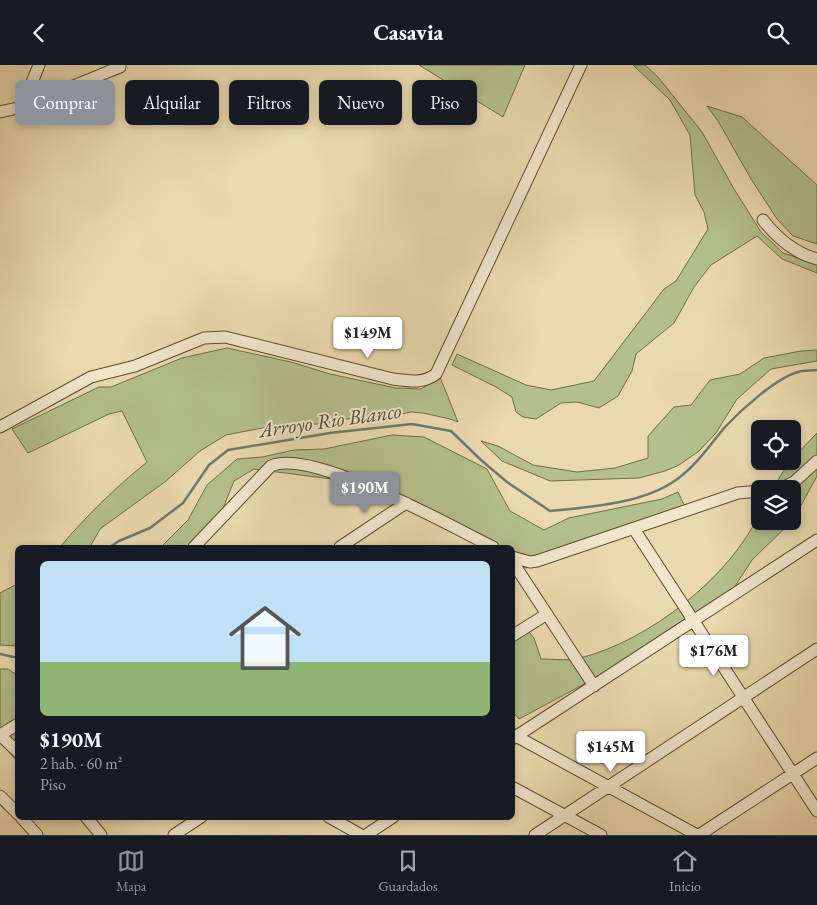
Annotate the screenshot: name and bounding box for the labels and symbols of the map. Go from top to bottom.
pin: $149M [333,317,403,359]
water label: Arroyo Rio Blanco [255,397,403,444]
pin: $190M [330,471,400,514]
pin: $176M [679,635,749,677]
pin: $145M [576,731,646,773]

